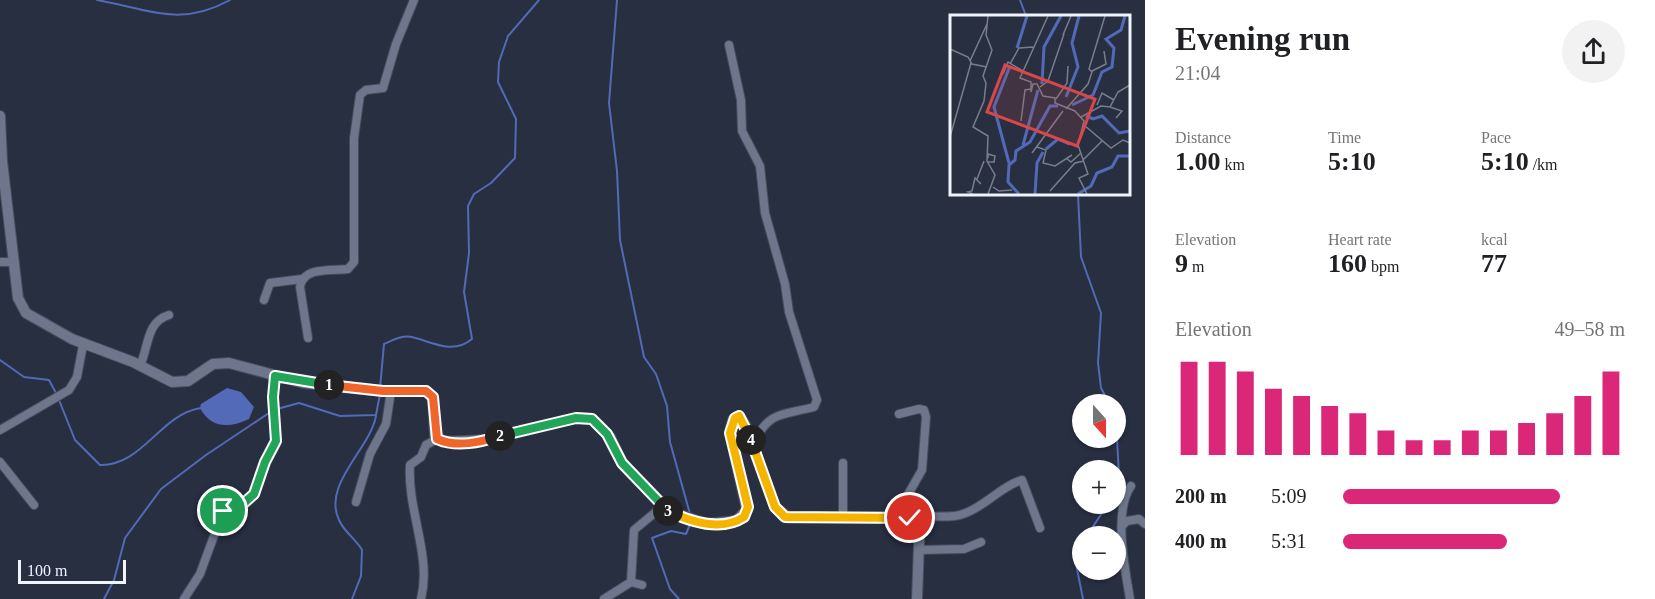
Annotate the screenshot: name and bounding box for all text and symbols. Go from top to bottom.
inset map [950,15,1130,195]
button: share [1562,20,1625,83]
text: Evening run [1175,21,1350,57]
text: 21:04 [1175,62,1221,84]
text: Distance [1175,129,1231,146]
text: Time [1328,129,1361,146]
text: Pace [1481,129,1511,146]
text: 1.00 [1175,147,1221,176]
text: 5:10 [1328,147,1376,176]
text: 5:10 [1481,147,1529,176]
text: km [1221,156,1245,173]
text: /km [1529,156,1558,173]
text: Elevation [1175,231,1236,248]
text: Heart rate [1328,231,1392,248]
text: kcal [1481,231,1508,248]
text: 9 [1175,249,1188,278]
text: 160 [1328,249,1367,278]
text: 77 [1481,249,1507,278]
text: m [1188,258,1204,275]
text: bpm [1367,258,1399,275]
text: Elevation [1175,318,1252,340]
text: 49–58 m [1554,318,1625,340]
pin: 1 [314,370,344,400]
text: 1 [325,376,333,393]
north arrow [1072,394,1126,448]
map controls [1072,394,1126,580]
pin: 2 [485,421,515,451]
pin: 4 [736,425,766,455]
text: 2 [496,427,504,444]
text: 4 [747,431,755,448]
button: + [1072,460,1126,514]
pin [197,485,248,536]
text: 200 m [1175,485,1227,507]
text: 5:09 [1271,485,1307,507]
pin [884,492,935,543]
icon: arrive [206,494,239,527]
pin: 3 [653,496,683,526]
icon: check [893,501,926,534]
text: 3 [664,502,672,519]
button: − [1072,526,1126,580]
text: 400 m [1175,530,1227,552]
text: 5:31 [1271,530,1307,552]
scale bar [18,557,126,584]
text: 100 m [27,562,67,579]

